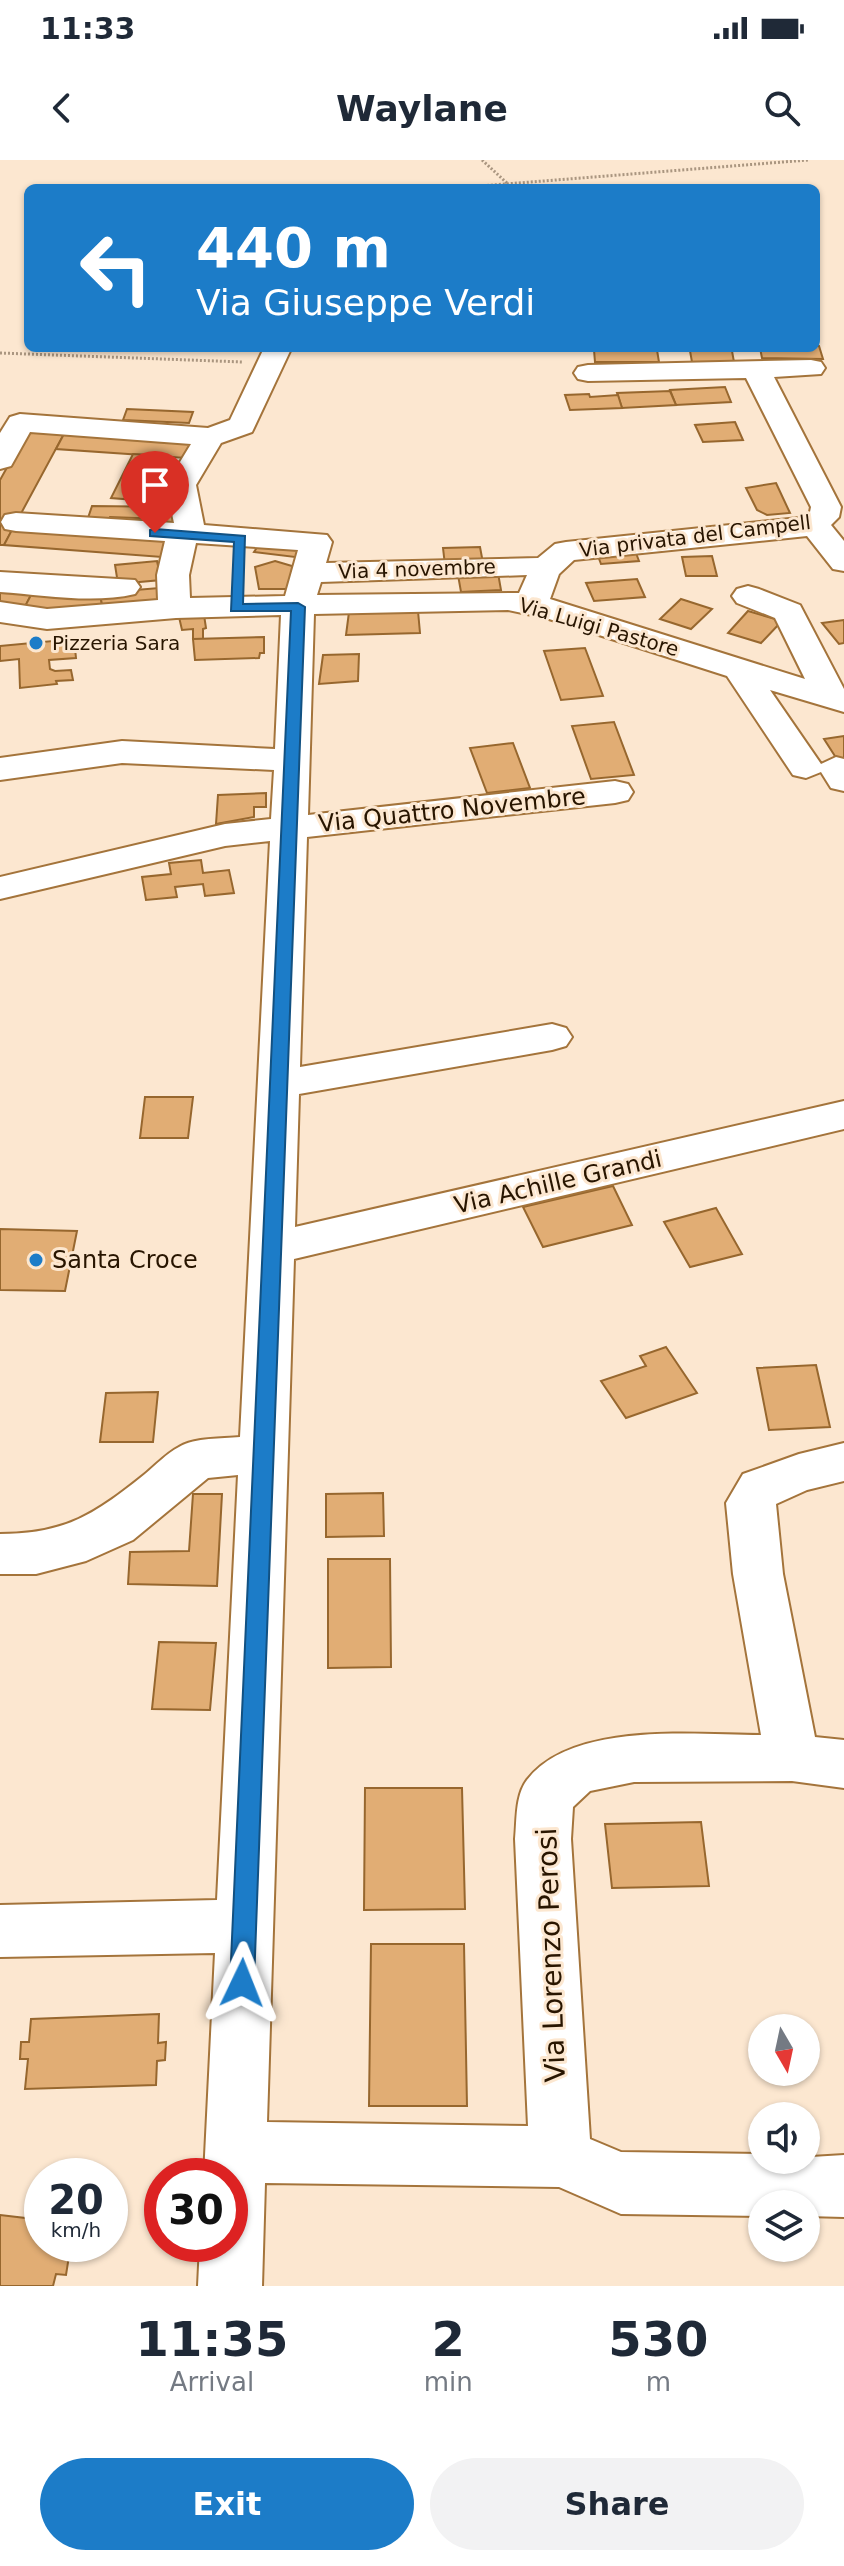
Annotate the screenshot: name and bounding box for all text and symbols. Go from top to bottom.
text: 11:33 [40,11,136,46]
icon: back [40,86,84,130]
icon: search [760,86,804,130]
text: Waylane [336,88,508,129]
text: 440 m [196,215,391,280]
icon: left [64,216,168,320]
text: Via Giuseppe Verdi [196,282,535,323]
pin [121,451,189,533]
icon: arrive [133,463,177,507]
street label: Via privata del Campell [578,510,812,562]
street label: Via 4 novembre [338,554,496,584]
street label: Via Luigi Pastore [516,593,682,661]
place label: Pizzeria Sara [52,631,180,655]
marker: Pizzeria Sara [27,634,45,652]
street label: Via Quattro Novembre [317,782,587,838]
street label: Via Achille Grandi [452,1145,664,1219]
place label: Santa Croce [52,1246,198,1274]
marker: Santa Croce [27,1251,45,1269]
street label: Via Lorenzo Perosi [530,1827,572,2083]
position arrow [200,1941,284,2025]
north arrow [748,2014,820,2086]
map controls [748,2014,820,2262]
button: sound [748,2102,820,2174]
speed limit sign: 30 [144,2158,248,2262]
text: 20 [48,2177,104,2223]
button: layers [748,2190,820,2262]
text: km/h [51,2218,101,2242]
text: 11:35 [135,2311,288,2367]
text: 2 [432,2311,465,2367]
text: 530 [608,2311,708,2367]
text: Arrival [170,2367,254,2397]
text: min [424,2367,473,2397]
text: m [646,2367,671,2397]
button: Exit [40,2458,414,2550]
button: Share [430,2458,804,2550]

